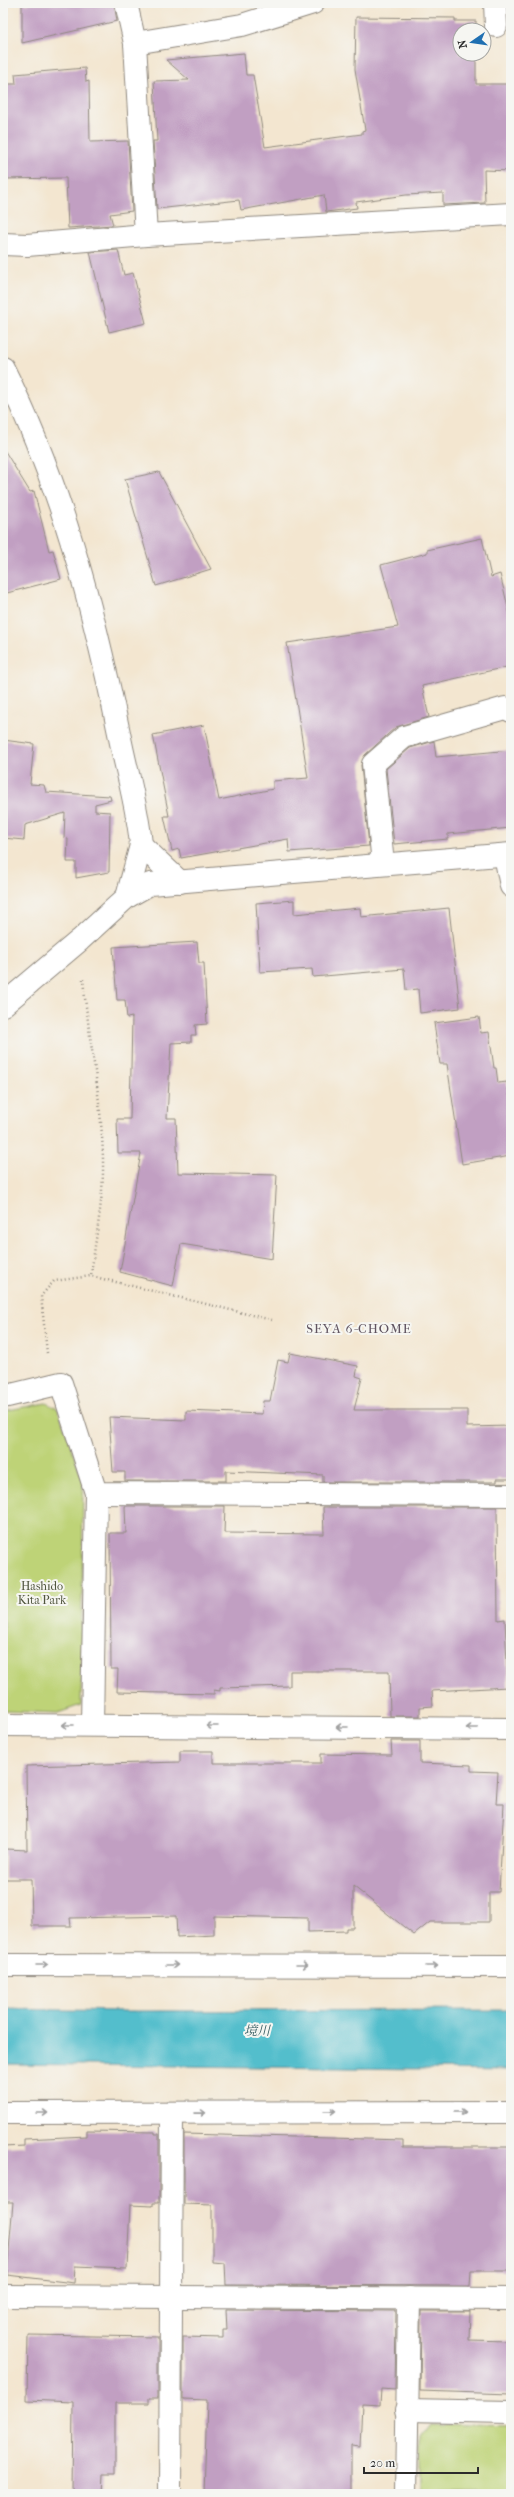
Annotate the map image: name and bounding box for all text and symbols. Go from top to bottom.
north arrow [452,22,492,62]
text: N [455,38,470,50]
district label: SEYA 6-CHOME [306,1321,412,1336]
park label: Hashido Kita Park [18,1579,67,1607]
one-way arrow [62,1721,75,1729]
one-way arrow [206,1722,219,1730]
one-way arrow [336,1723,349,1731]
one-way arrow [466,1724,479,1732]
one-way arrow [35,1961,48,1969]
one-way arrow [165,1961,178,1969]
one-way arrow [295,1961,308,1969]
one-way arrow [425,1962,438,1970]
water label: 境川 [244,2023,272,2038]
one-way arrow [323,2107,336,2115]
one-way arrow [453,2108,466,2116]
one-way arrow [35,2109,48,2117]
one-way arrow [193,2109,206,2117]
scale bar [364,2449,478,2475]
text: 20 m [370,2456,395,2470]

